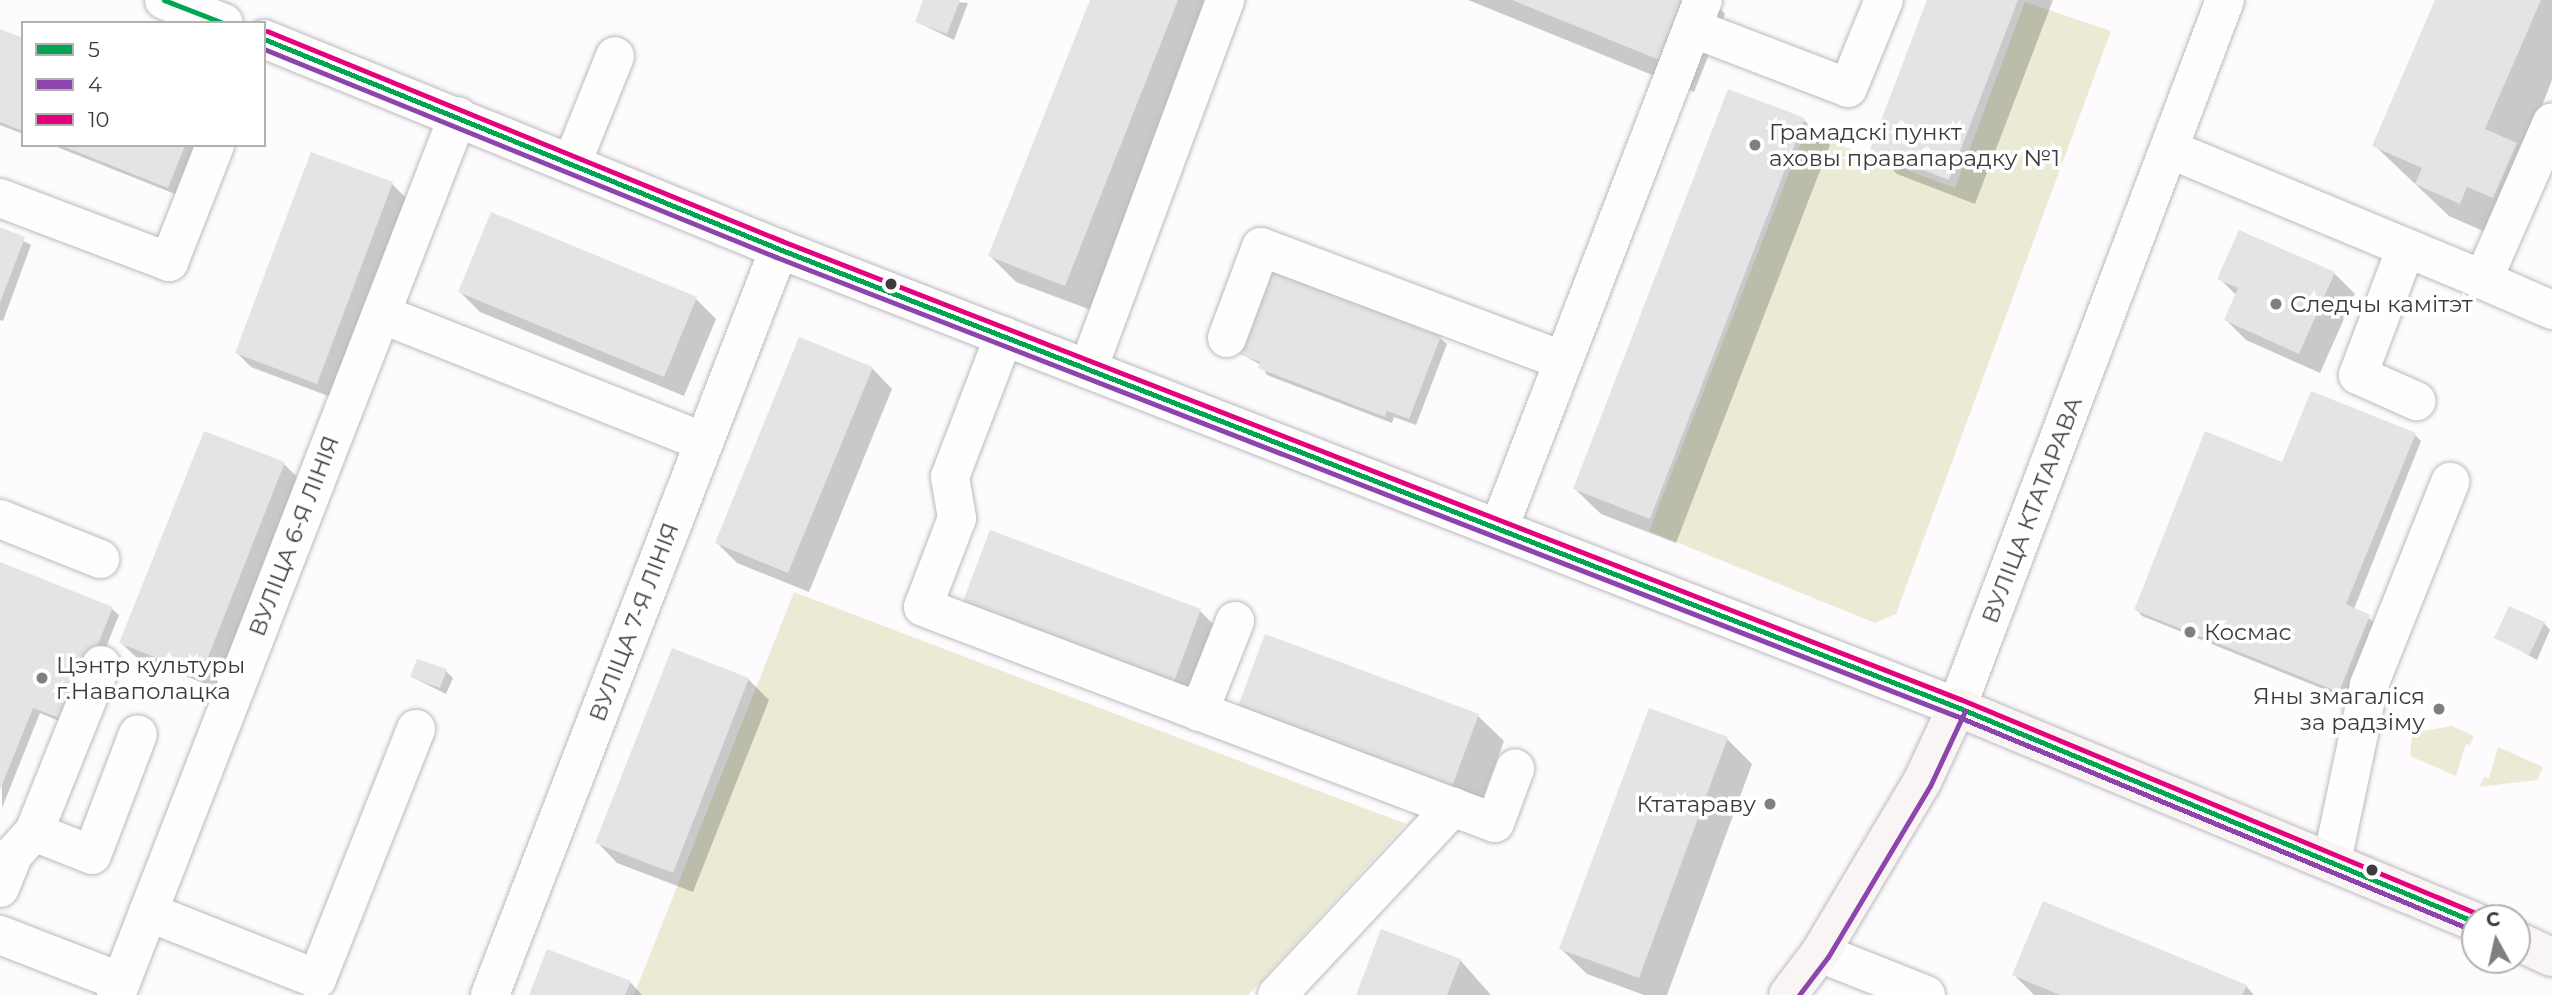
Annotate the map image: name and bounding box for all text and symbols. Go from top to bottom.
legend [21,21,266,147]
text: 5 [88,37,100,62]
text: 4 [88,72,102,97]
text: 10 [88,107,109,132]
place label: Грамадскі пункт аховы правапарадку №1 [1769,118,2060,172]
marker: Грамадскі пункт аховы правапарадку №1 [1747,137,1763,153]
unlabelled marker [884,277,898,291]
place label: Следчы камітэт [2290,290,2473,318]
marker: Следчы камітэт [2268,296,2284,312]
street label: ВУЛІЦА КТАТАРАВА [1976,393,2088,627]
street label: ВУЛІЦА 6-Я ЛІНІЯ [243,432,345,640]
street label: ВУЛІЦА 7-Я ЛІНІЯ [583,519,685,725]
place label: Космас [2204,618,2292,646]
marker: Космас [2182,624,2198,640]
place label: Цэнтр культуры г.Наваполацка [56,651,245,705]
marker: Цэнтр культуры г.Наваполацка [34,670,50,686]
place label: Яны змагаліся за радзіму [2253,682,2425,736]
marker: Яны змагаліся за радзіму [2431,701,2447,717]
place label: Ктатараву [1637,790,1756,818]
marker: Ктатараву [1762,796,1778,812]
unlabelled marker [2365,863,2379,877]
north arrow [2461,904,2531,974]
text: С [2485,907,2502,932]

